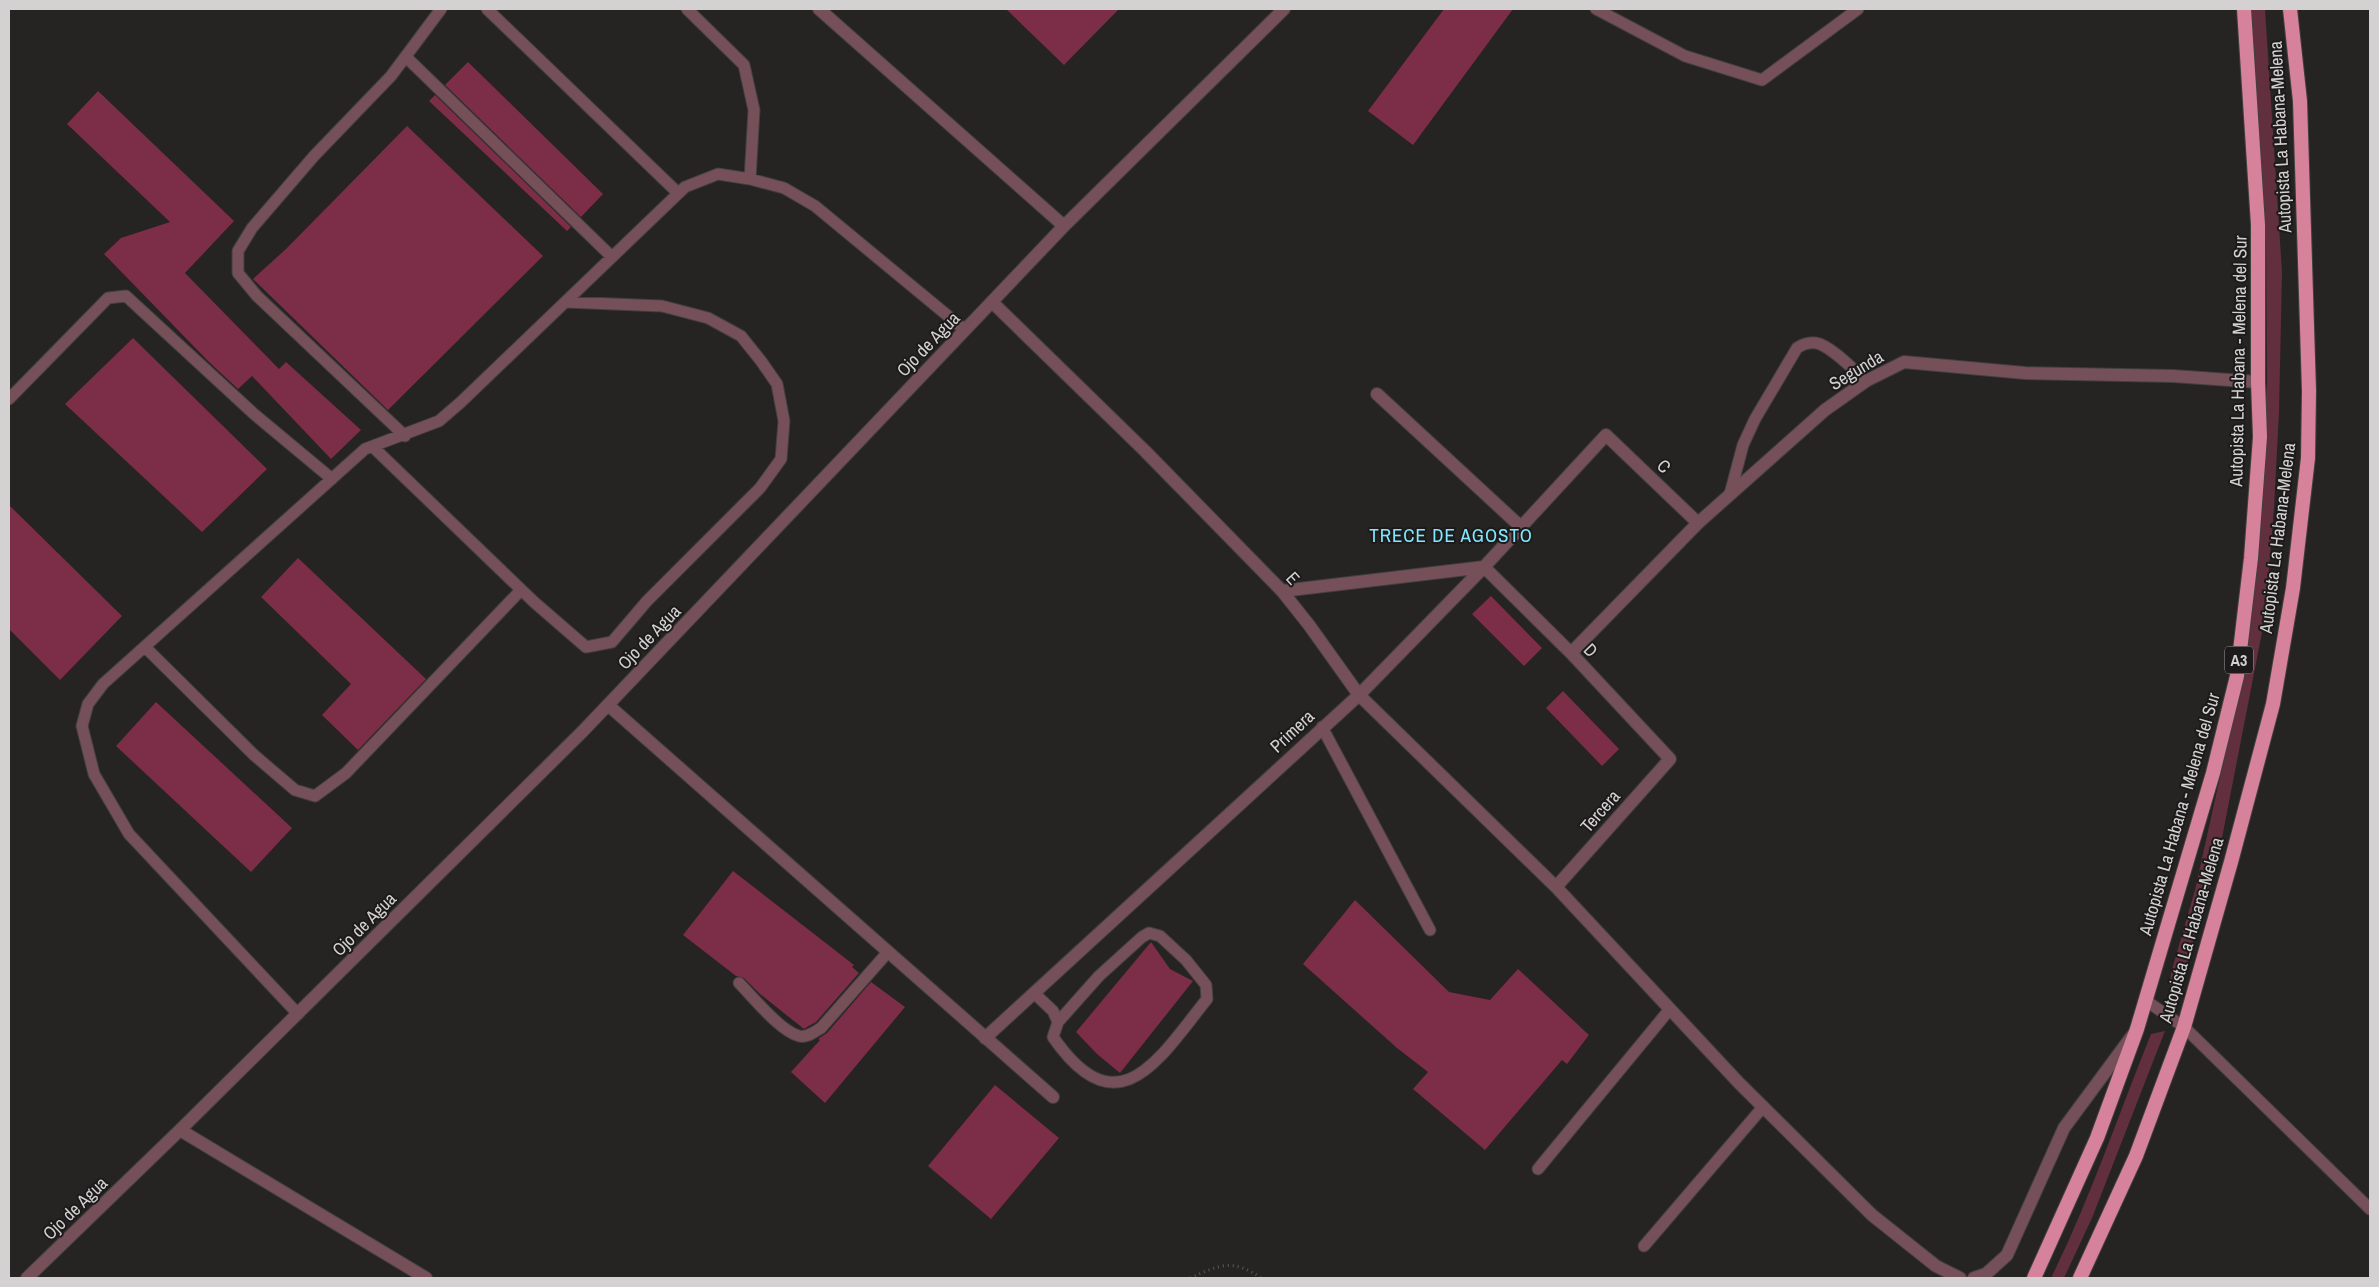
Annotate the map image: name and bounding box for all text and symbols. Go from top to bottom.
street label: Autopista La Habana-Melena [2262,40,2298,235]
street label: Autopista La Habana - Melena del Sur [2223,235,2253,488]
street label: Ojo de Agua [891,306,965,382]
street label: Segunda [1824,344,1888,396]
street label: Autopista La Habana-Melena [2253,441,2301,636]
street label: C [1651,453,1677,479]
district label: TRECE DE AGOSTO [1369,522,1533,548]
street label: E [1280,566,1306,590]
street label: Ojo de Agua [612,599,686,675]
street label: D [1578,637,1604,663]
road number: A3 [2225,646,2253,674]
street label: Autopista La Habana - Melena del Sur [2132,690,2226,939]
street label: Primera [1264,704,1320,758]
street label: Tercera [1574,784,1626,838]
street label: Autopista La Habana-Melena [2152,834,2229,1027]
street label: Ojo de Agua [326,886,402,962]
street label: Ojo de Agua [37,1171,113,1245]

